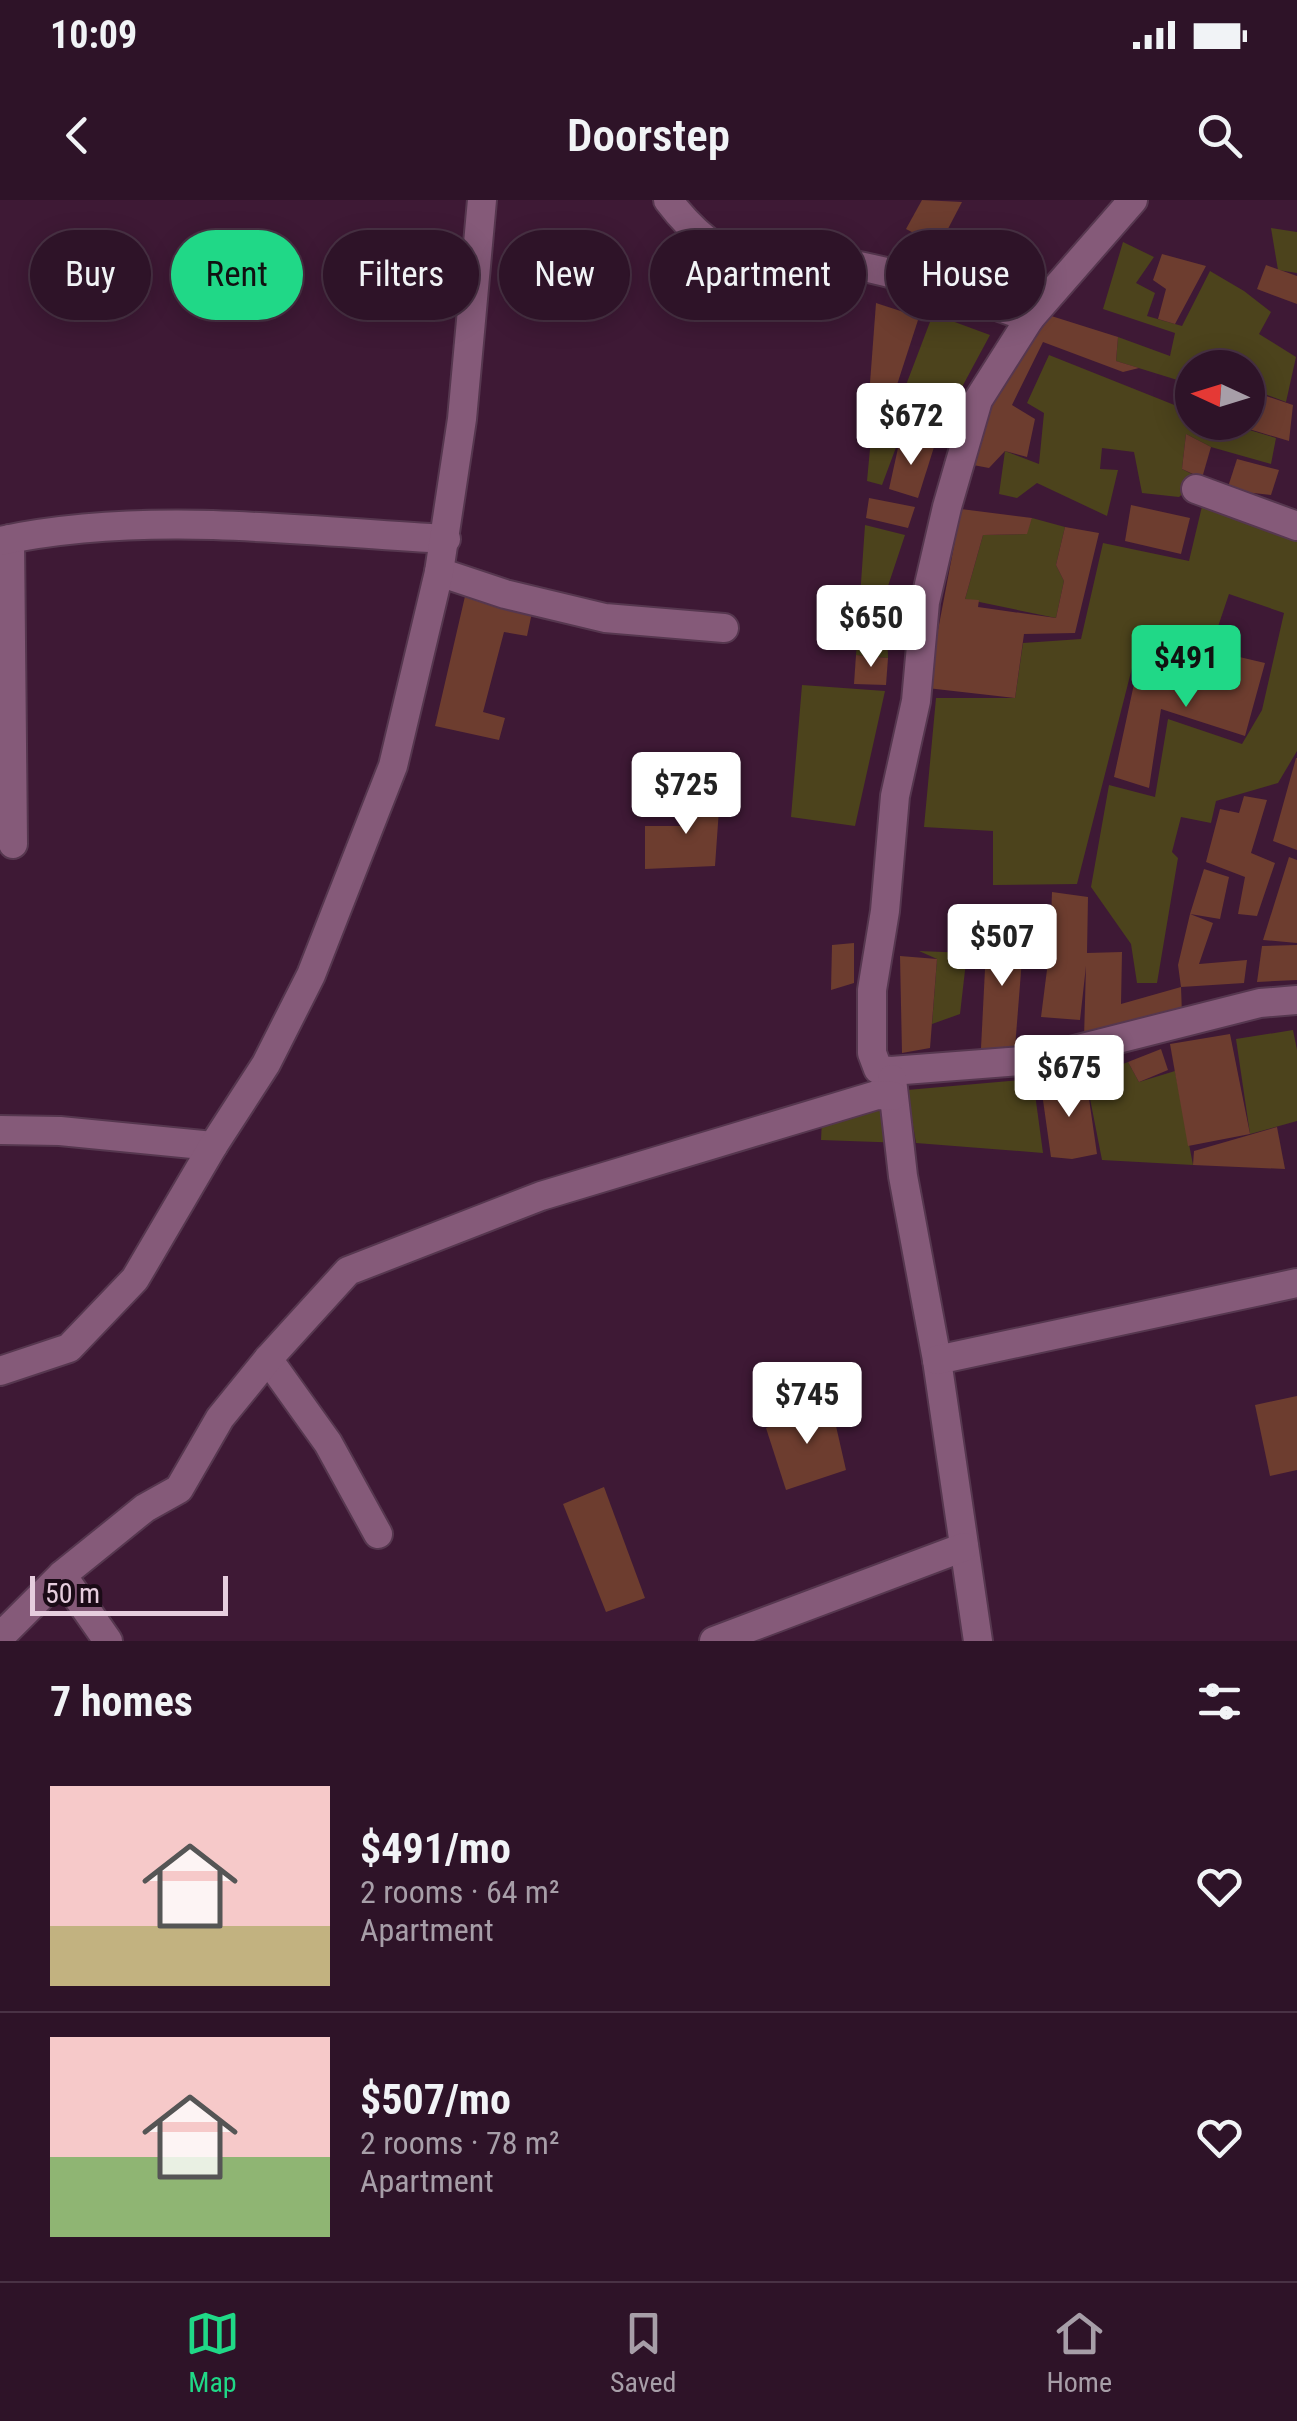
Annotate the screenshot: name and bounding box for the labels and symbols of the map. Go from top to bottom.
north arrow [1175,350,1265,440]
pin: $672 [852,383,970,468]
pin: $650 [812,585,930,670]
pin: $491 [1127,625,1245,710]
pin: $725 [627,752,745,837]
pin: $507 [943,904,1061,989]
pin: $675 [1010,1035,1128,1120]
pin: $745 [748,1362,866,1447]
scale bar [30,1571,228,1616]

